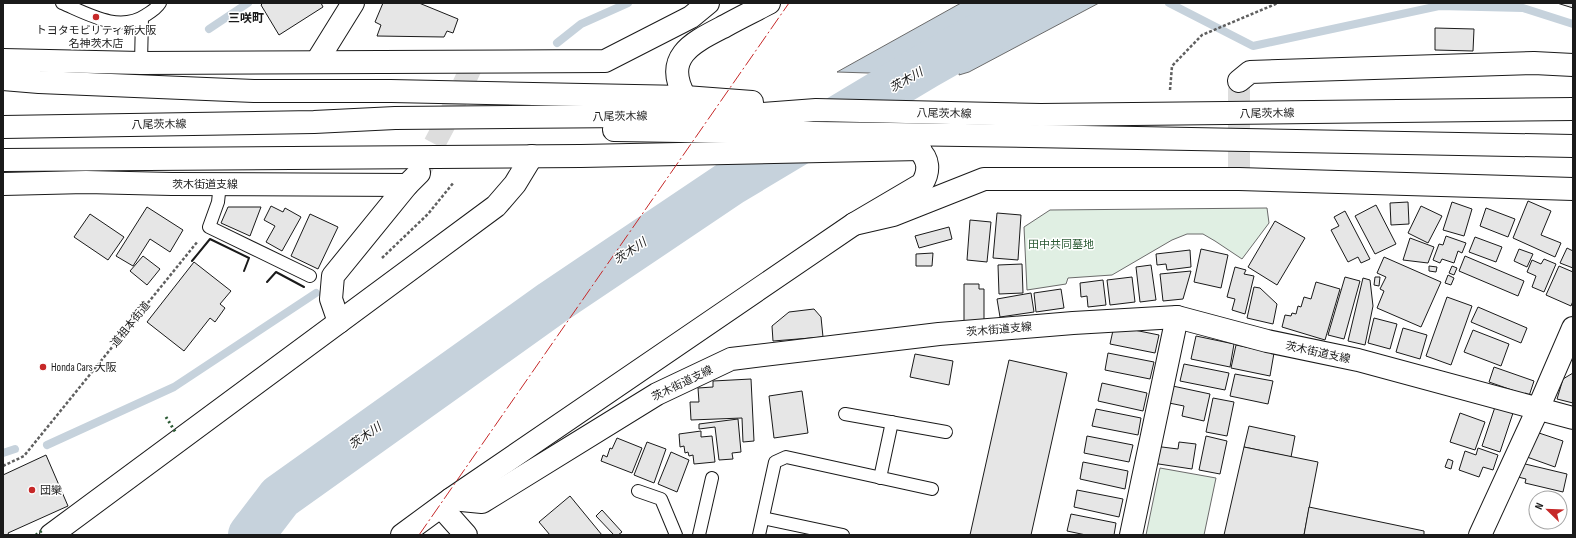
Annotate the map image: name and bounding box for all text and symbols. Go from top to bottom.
district label: 三咲町 [228,11,264,26]
marker: トヨタモビリティ新大阪 名神茨木店 [91,12,101,22]
place label: トヨタモビリティ新大阪 名神茨木店 [36,24,156,50]
water label: 茨木川 [887,64,927,96]
street label: 八尾茨木線 [916,107,972,120]
street label: 八尾茨木線 [1239,107,1295,120]
street label: 八尾茨木線 [592,110,648,123]
street label: 八尾茨木線 [131,118,187,131]
street label: 茨木街道支線 [172,178,238,191]
water label: 茨木川 [611,234,651,268]
park label: 田中共同墓地 [1028,238,1094,251]
street label: 道祖本街道 [108,299,153,350]
street label: 茨木街道支線 [966,320,1032,339]
street label: 茨木街道支線 [1284,339,1352,366]
place label: Honda Cars 大阪 [51,361,117,374]
marker: Honda Cars 大阪 [38,362,48,372]
street label: 茨木街道支線 [650,363,715,404]
water label: 茨木川 [346,419,386,453]
place label: 団欒 [40,484,62,497]
marker: 団欒 [27,485,37,495]
north arrow [1528,490,1568,530]
text: N [1532,501,1546,512]

